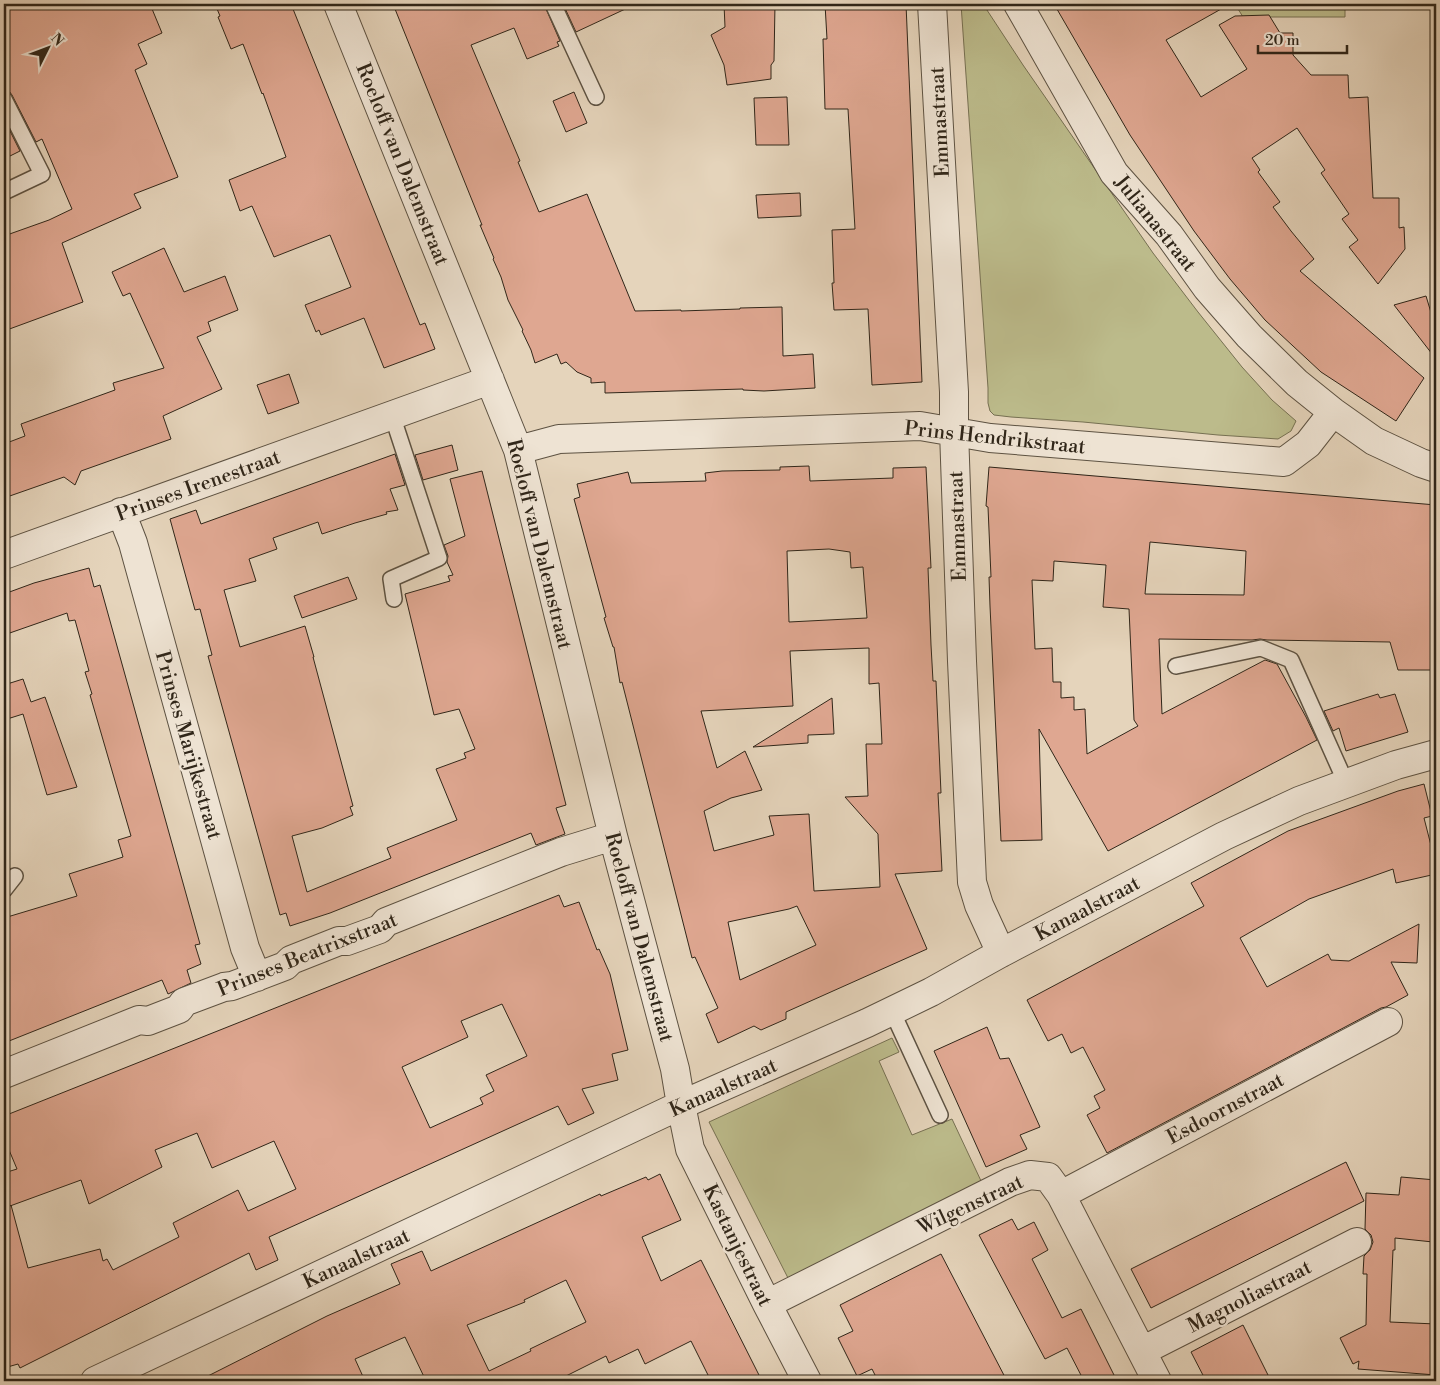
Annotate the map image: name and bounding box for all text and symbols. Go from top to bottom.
north arrow [22,22,72,72]
scale bar [1258,22,1346,54]
text: N [47,30,67,50]
text: 20 m [1265,31,1300,50]
street label: Roeloff van Dalemstraat [350,60,454,269]
street label: Emmastraat [925,66,956,178]
street label: Julianastraat [1108,170,1201,277]
street label: Prins Hendrikstraat [903,417,1087,460]
street label: Roeloff van Dalemstraat [500,437,577,652]
street label: Prinses Irenestraat [113,445,284,528]
street label: Emmastraat [944,470,973,582]
street label: Prinses Marijkestraat [149,648,226,843]
street label: Roeloff van Dalemstraat [599,830,679,1045]
street label: Kanaalstraat [1031,871,1145,947]
street label: Prinses Beatrixstraat [214,908,401,1003]
street label: Kanaalstraat [666,1053,781,1123]
street label: Esdoornstraat [1163,1068,1289,1151]
street label: Wilgenstraat [913,1170,1028,1241]
street label: Kastanjestraat [696,1181,777,1311]
street label: Kanaalstraat [299,1224,414,1295]
street label: Magnoliastraat [1183,1255,1316,1339]

